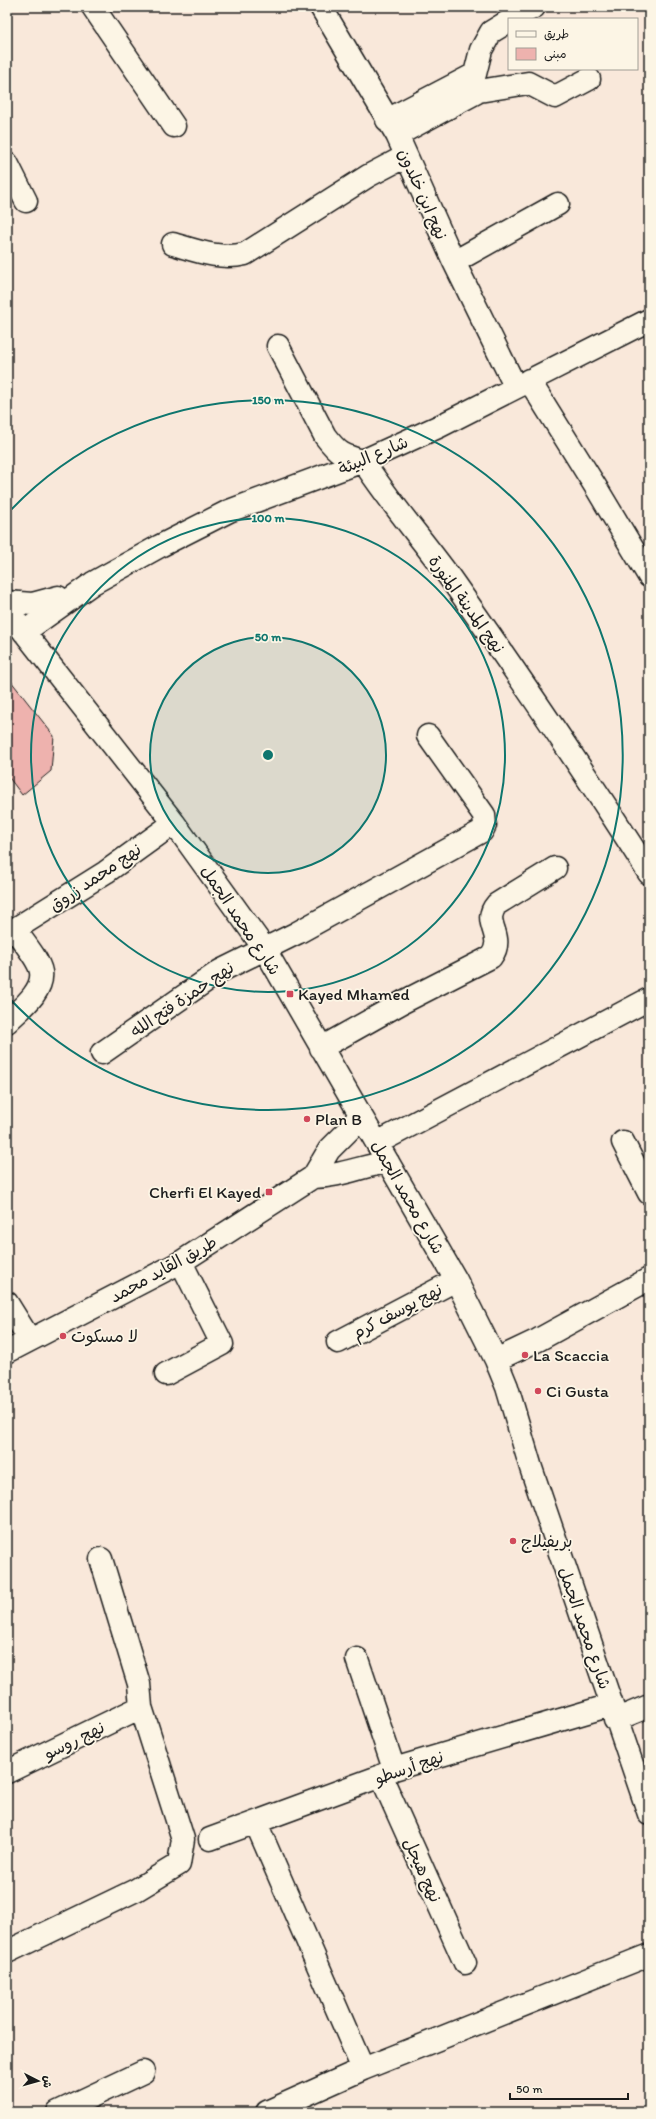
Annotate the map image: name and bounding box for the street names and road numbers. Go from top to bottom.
street label: نهج ابن خلدون [392,145,452,243]
street label: شارع البيئة [335,431,412,480]
street label: نهج المدينة المنورة [423,551,509,658]
street label: نهج محمد زروق [45,839,146,917]
street label: شارع محمد الجمل [195,861,285,980]
street label: نهج حمزة فتح الله [126,957,239,1043]
street label: شارع محمد الجمل [366,1137,449,1258]
street label: طريق القايد محمد [106,1231,220,1307]
street label: نهج يوسف كرم [348,1279,447,1347]
street label: شارع محمد الجمل [553,1564,615,1692]
street label: نهج روسو [39,1717,108,1766]
street label: نهج أرسطو [371,1746,447,1790]
street label: نهج هيجل [398,1835,446,1906]

